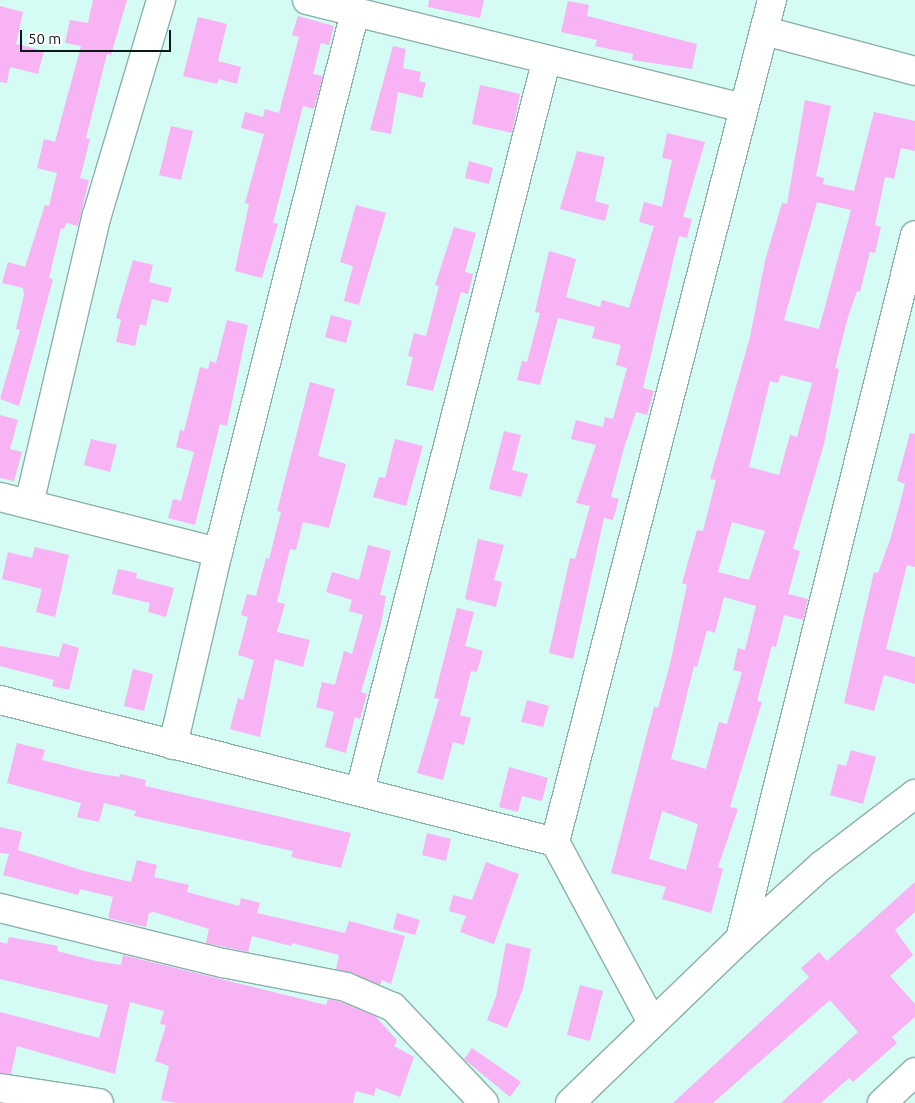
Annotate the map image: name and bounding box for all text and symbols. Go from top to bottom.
scale bar [22,20,174,52]
text: 50 m [28,30,61,47]

